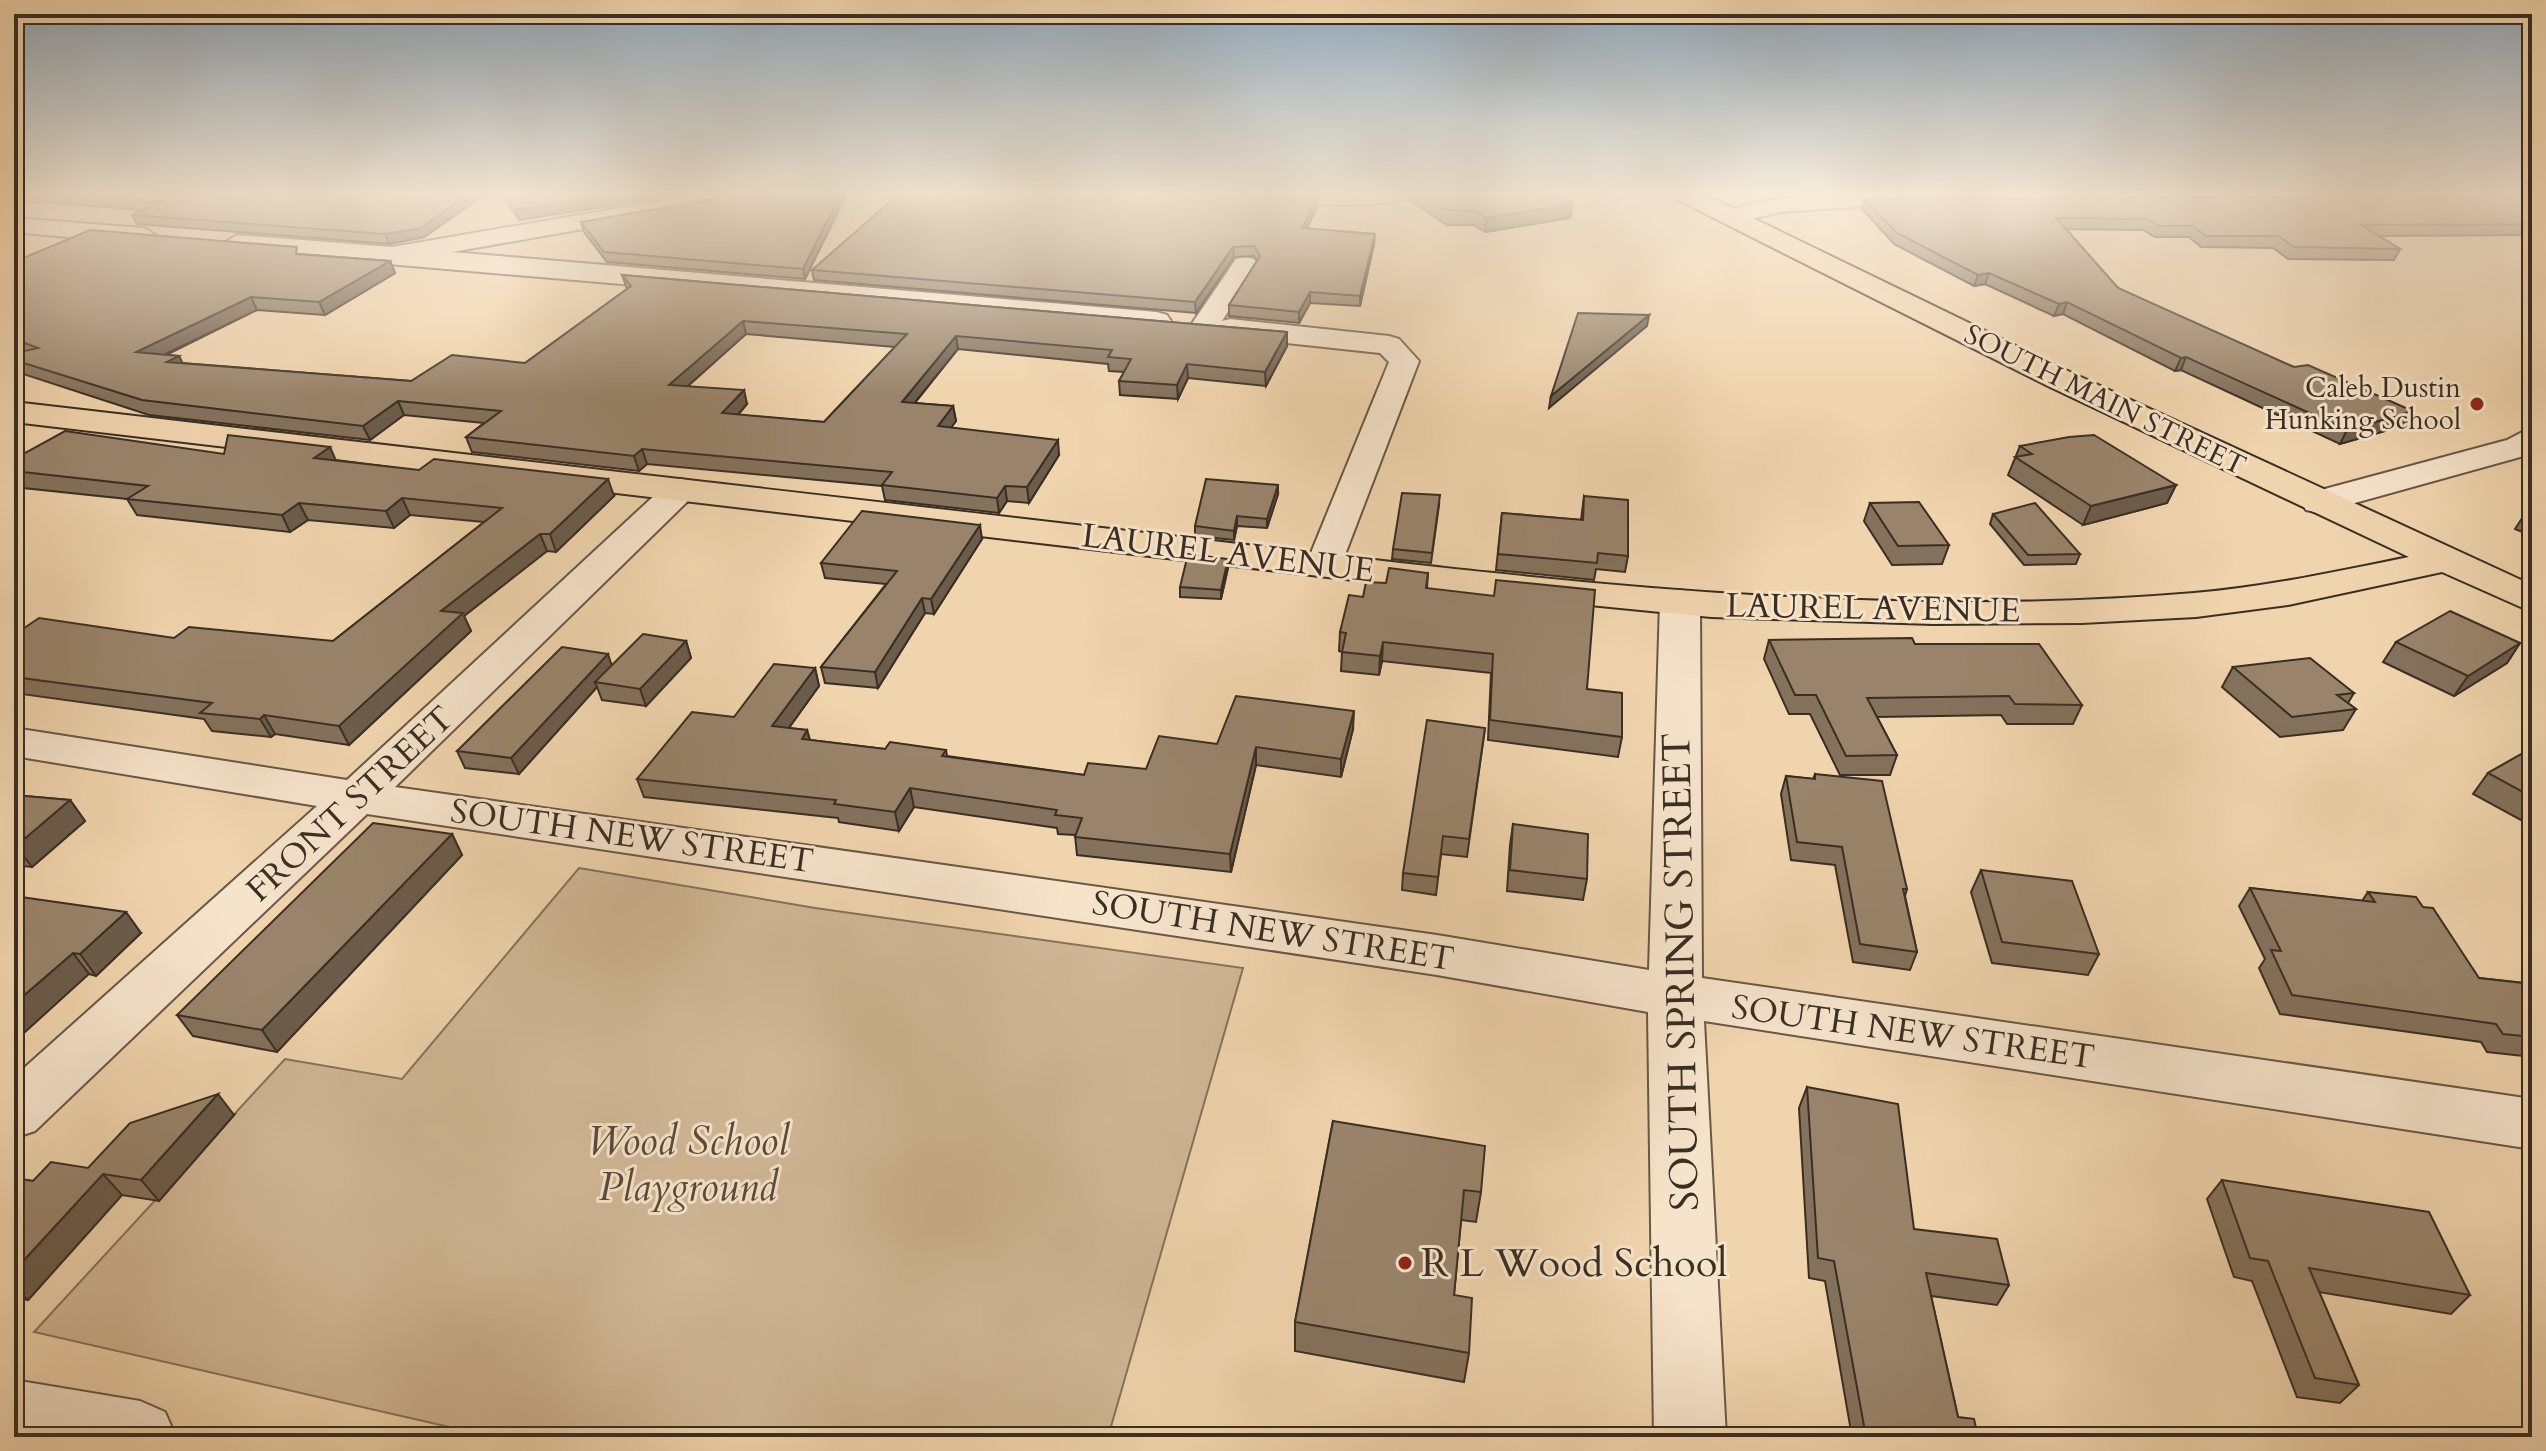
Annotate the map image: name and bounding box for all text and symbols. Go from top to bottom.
street label: SOUTH MAIN STREET [1958,315,2252,485]
place label: Caleb Dustin Hunking School [2265,369,2461,439]
marker: Caleb Dustin Hunking School [2468,395,2486,413]
street label: LAUREL AVENUE [1079,512,1377,594]
street label: LAUREL AVENUE [1725,582,2021,634]
street label: FRONT STREET [236,696,464,912]
street label: SOUTH SPRING STREET [1649,732,1713,1212]
street label: SOUTH NEW STREET [448,788,816,884]
street label: SOUTH NEW STREET [1089,880,1457,982]
street label: SOUTH NEW STREET [1729,984,2097,1080]
park label: Wood School Playground [587,1114,790,1215]
place label: R L Wood School [1421,1236,1728,1291]
marker: R L Wood School [1396,1254,1414,1272]

